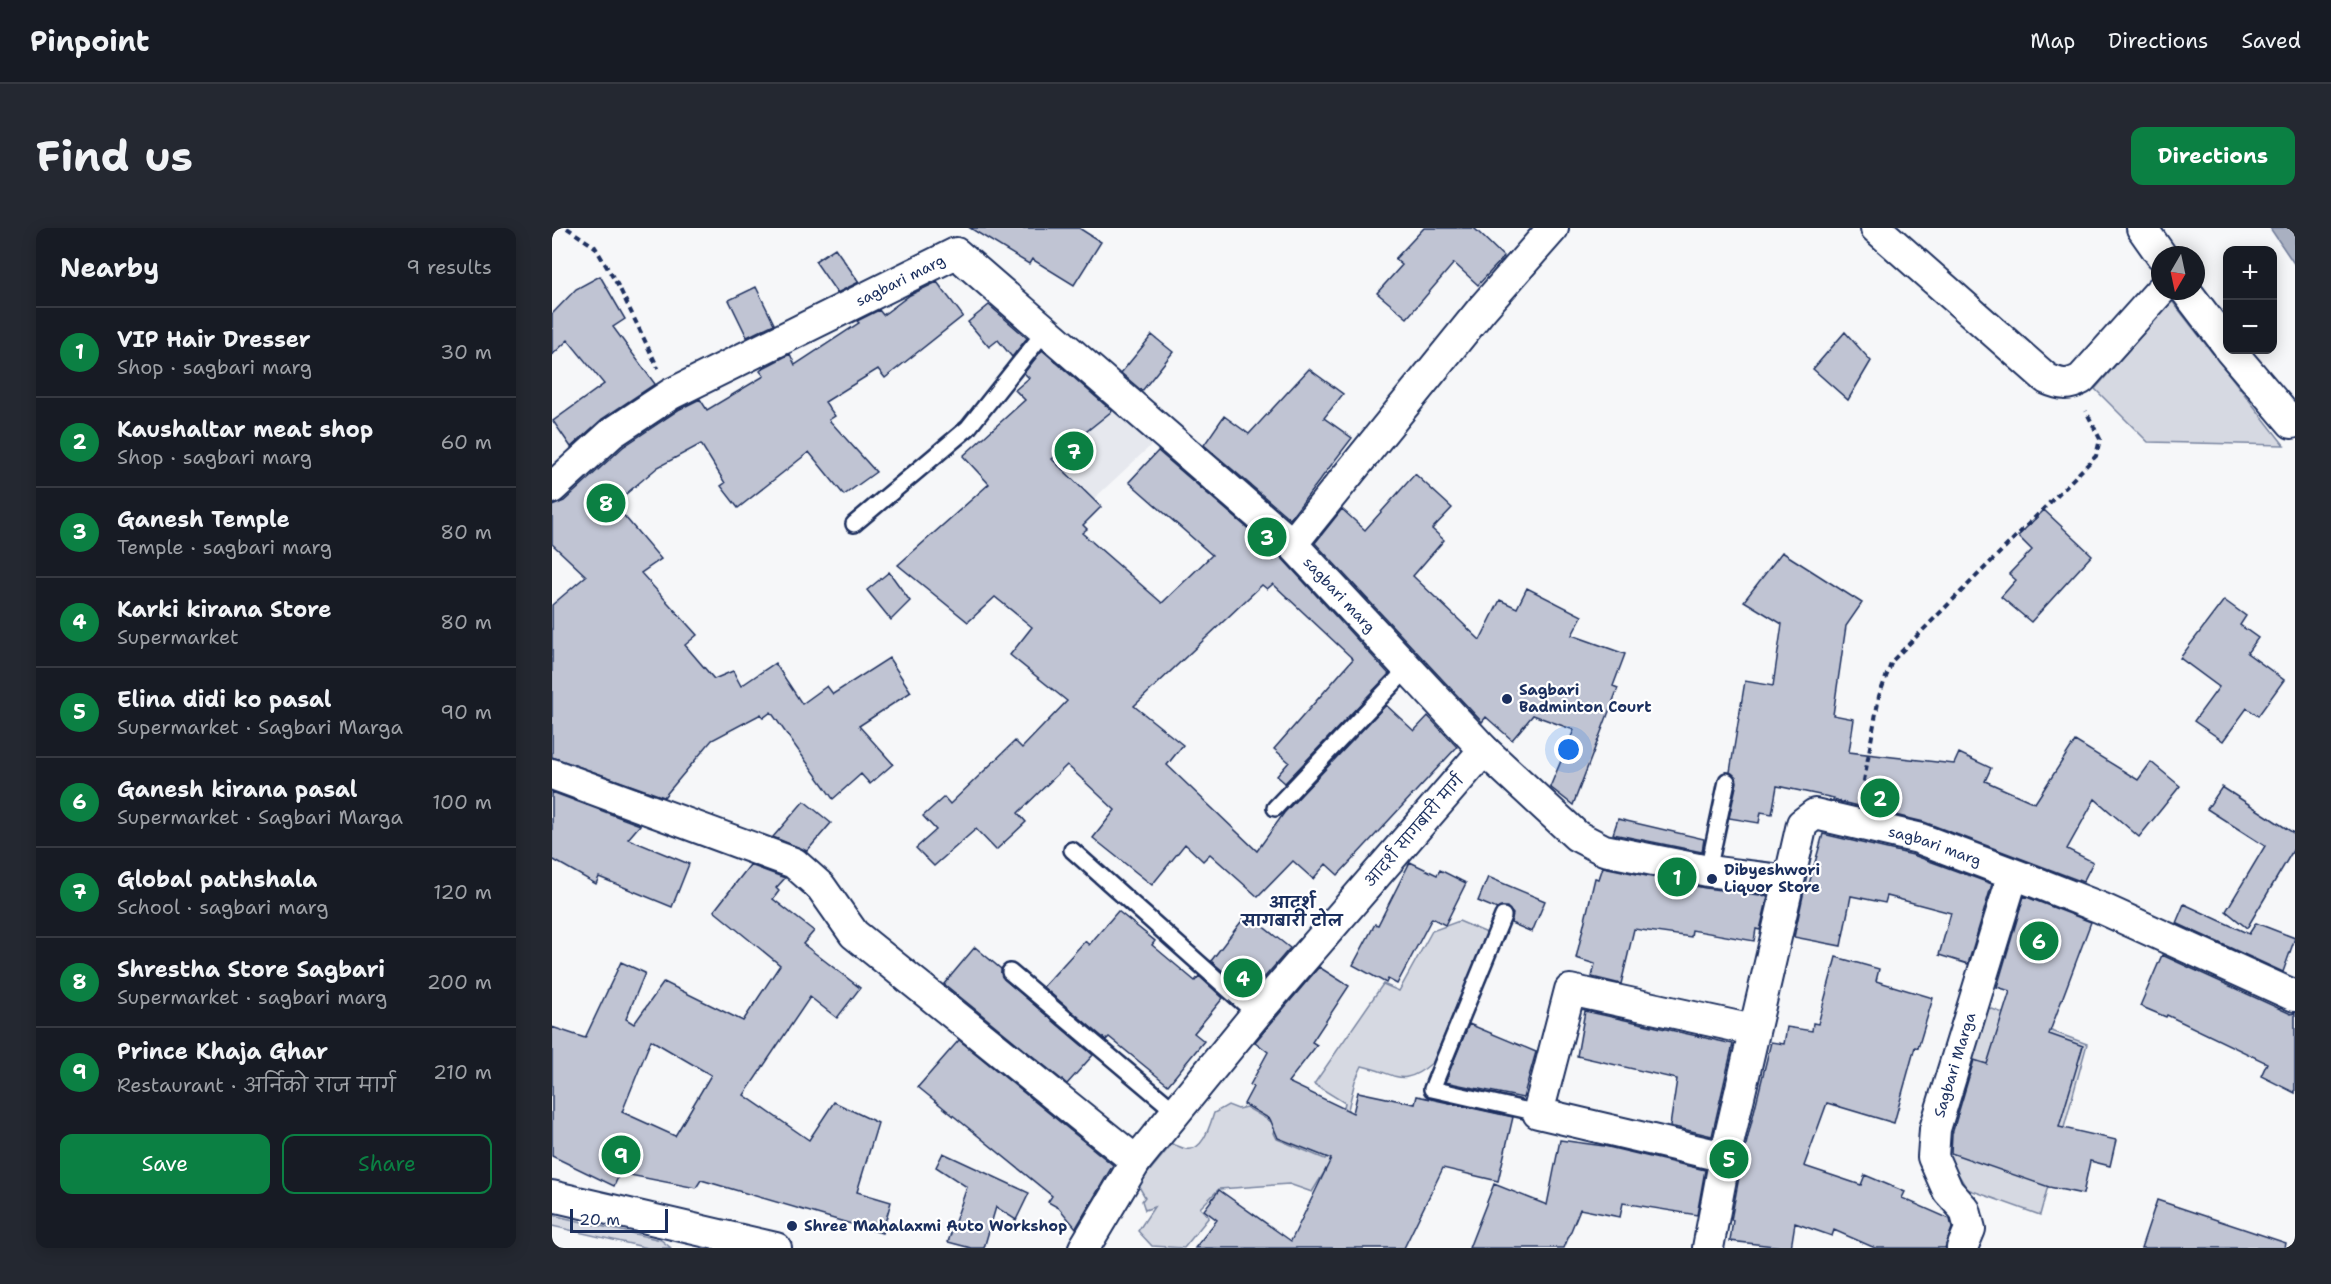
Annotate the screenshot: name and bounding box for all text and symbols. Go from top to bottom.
text: Pinpoint [30,22,149,60]
text: Map [2030,27,2075,55]
text: Directions [2108,27,2208,55]
text: Saved [2241,27,2301,55]
button: Directions [2131,127,2295,185]
text: Find us [36,128,193,184]
north arrow [2151,246,2205,300]
map controls [2223,246,2277,354]
button: + [2223,246,2277,300]
text: Nearby [60,250,159,285]
street label: sagbari marg [852,250,948,311]
text: 9 results [406,254,492,280]
button: − [2223,300,2277,354]
text: VIP Hair Dresser [117,325,310,354]
text: 1 [75,339,84,365]
text: 30 m [440,339,492,365]
text: Shop · sagbari marg [117,354,312,380]
text: Kaushaltar meat shop [117,415,373,444]
pin: 7 [1054,428,1094,474]
text: 2 [73,429,87,455]
text: 60 m [440,429,492,455]
text: Shop · sagbari marg [117,444,312,470]
pin: 8 [586,480,626,526]
text: Ganesh Temple [117,505,290,534]
pin: 3 [1248,514,1286,560]
text: 3 [73,519,87,545]
text: 80 m [440,519,492,545]
text: Temple · sagbari marg [117,534,332,560]
street label: sagbari marg [1299,552,1380,637]
text: Karki kirana Store [117,595,331,624]
text: 4 [73,609,87,635]
text: 80 m [440,609,492,635]
text: Supermarket [117,624,239,650]
place label: Sagbari Badminton Court [1519,680,1652,717]
text: Elina didi ko pasal [117,685,332,714]
marker: Sagbari Badminton Court [1500,692,1514,706]
text: 5 [73,699,86,725]
text: 90 m [440,699,492,725]
text: Supermarket · Sagbari Marga [117,714,403,740]
your location [1554,735,1583,764]
street label: आदर्श सागबारी मार्ग [1358,769,1469,891]
text: Ganesh kirana pasal [117,775,357,804]
pin: 2 [1860,776,1900,820]
text: 6 [73,789,87,815]
text: 100 m [432,789,492,815]
text: Supermarket · Sagbari Marga [117,804,403,830]
street label: sagbari marg [1886,821,1984,871]
pin: 1 [1658,854,1696,900]
place label: Dibyeshwori Liquor Store [1724,860,1820,897]
text: Global pathshala [117,865,317,894]
marker: Dibyeshwori Liquor Store [1705,872,1719,886]
text: 7 [73,879,87,905]
text: 120 m [433,879,492,905]
district label: आदर्श सागबारी टोल [1240,890,1344,931]
text: School · sagbari marg [117,894,328,920]
pin: 6 [2020,918,2058,964]
text: Shrestha Store Sagbari [117,955,385,984]
pin: 4 [1224,956,1262,1000]
text: 8 [73,969,87,995]
text: 200 m [427,969,492,995]
text: Supermarket · sagbari marg [117,984,387,1010]
street label: Sagbari Marga [1929,1009,1980,1120]
text: Prince Khaja Ghar [117,1037,328,1066]
text: 9 [73,1059,87,1085]
text: 210 m [433,1059,492,1085]
text: Restaurant · अर्निको राज मार्ग [117,1072,396,1098]
pin: 9 [602,1132,640,1178]
button: Save [60,1134,270,1194]
button: Share [282,1134,492,1194]
pin: 5 [1710,1136,1748,1182]
scale bar [570,1206,668,1234]
text: 20 m [579,1209,620,1230]
place label: Shree Mahalaxmi Auto Workshop [804,1216,1067,1236]
marker: Shree Mahalaxmi Auto Workshop [785,1219,799,1233]

